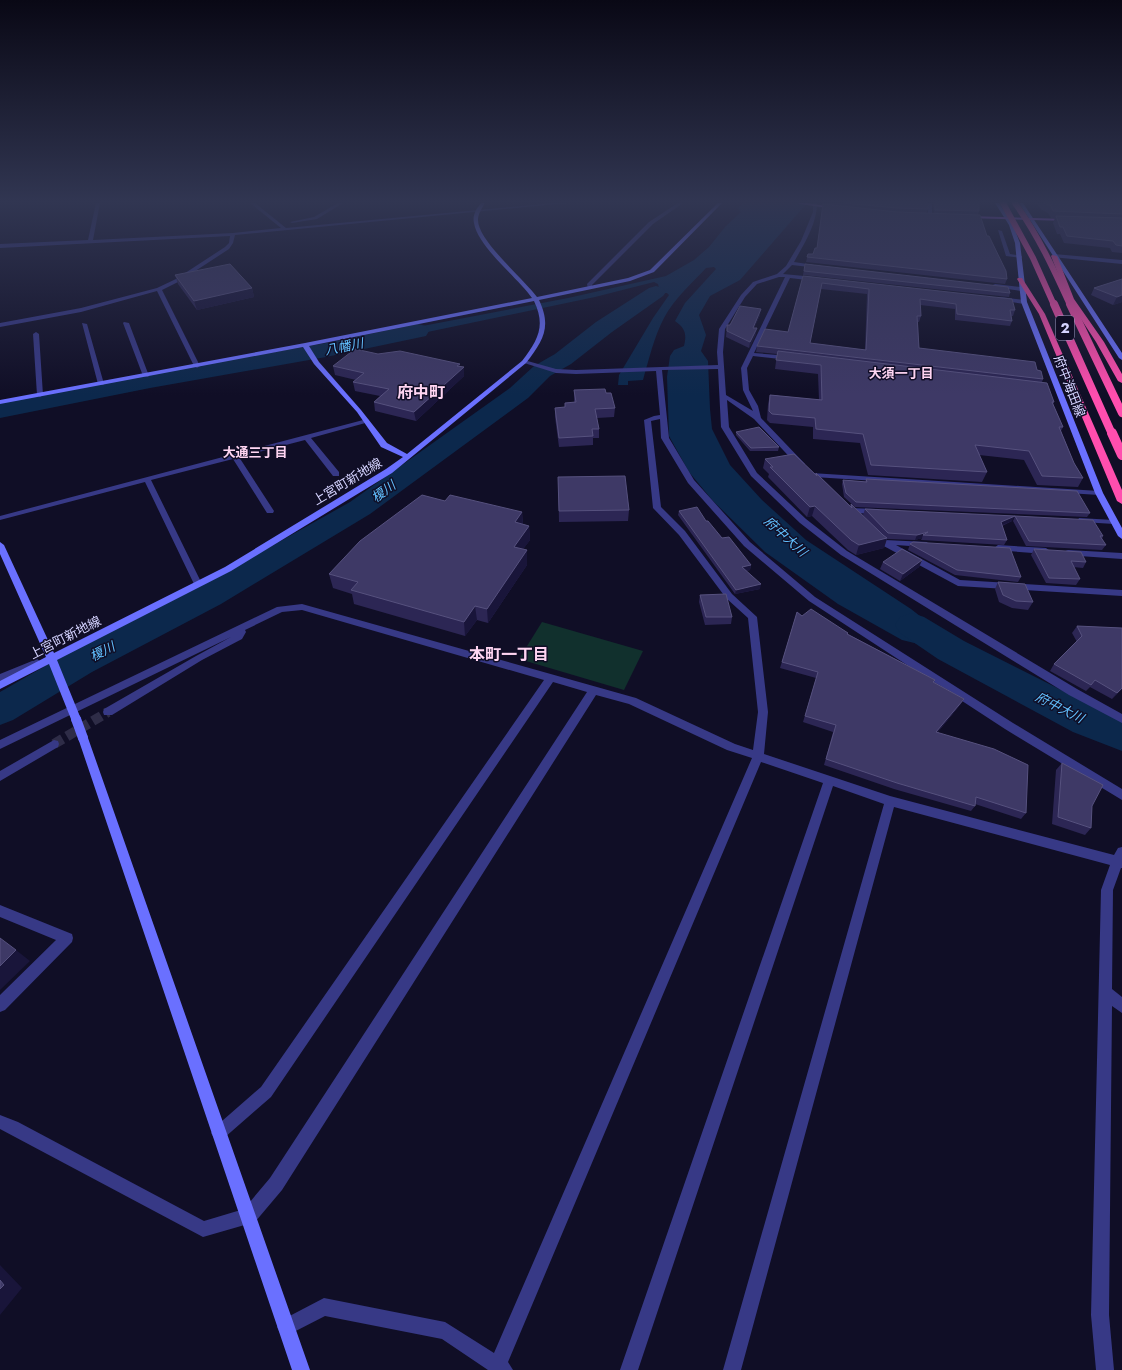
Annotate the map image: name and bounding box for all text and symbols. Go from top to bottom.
road number: 2 [1056,316,1074,340]
water label: 八幡川 [323,333,367,360]
street label: 府中海田線 [1049,352,1090,420]
district label: 大須一丁目 [868,364,934,383]
district label: 府中町 [397,381,445,404]
district label: 大通三丁目 [222,443,288,462]
street label: 上宮町新地線 [309,453,386,510]
water label: 榎川 [367,475,401,507]
water label: 府中大川 [760,512,813,562]
street label: 上宮町新地線 [26,611,104,664]
water label: 榎川 [86,636,120,666]
district label: 本町一丁目 [469,643,549,666]
water label: 府中大川 [1032,687,1089,729]

